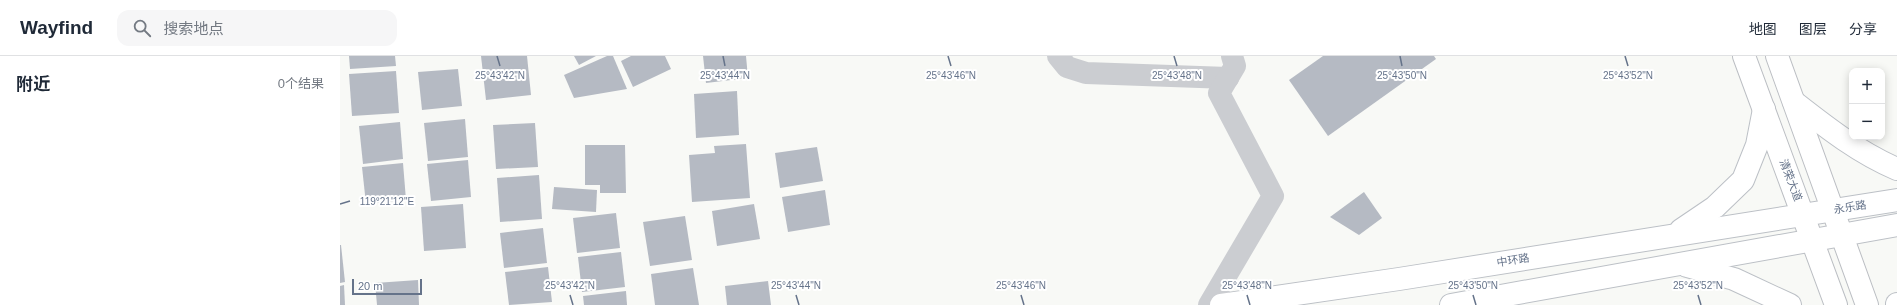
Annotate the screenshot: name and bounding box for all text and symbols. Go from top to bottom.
search box [117,10,397,46]
text: Wayfind [20,17,93,38]
icon: search [131,17,153,39]
text: 搜索地点 [163,20,223,37]
text: 地图 [1749,21,1777,37]
text: 图层 [1799,21,1827,37]
text: 分享 [1849,21,1877,37]
map controls [1849,68,1885,140]
button: + [1849,68,1885,104]
text: 25°43'42"N [475,70,525,81]
text: 25°43'44"N [700,70,750,81]
text: 25°43'46"N [926,70,976,81]
text: 25°43'48"N [1152,70,1202,81]
text: 25°43'50"N [1377,70,1427,81]
text: 25°43'52"N [1603,70,1653,81]
text: 附近 [16,75,50,94]
text: 0个结果 [278,76,324,91]
button: − [1849,104,1885,140]
street label: 清荣大道 [1778,157,1804,203]
text: 119°21'12"E [360,196,414,207]
street label: 永乐路 [1833,198,1867,216]
street label: 中环路 [1496,251,1530,269]
scale bar [352,277,422,296]
text: 20 m [358,280,382,292]
text: 25°43'42"N [545,280,595,291]
text: 25°43'44"N [771,280,821,291]
text: 25°43'46"N [996,280,1046,291]
text: 25°43'48"N [1222,280,1272,291]
text: 25°43'50"N [1448,280,1498,291]
text: 25°43'52"N [1673,280,1723,291]

